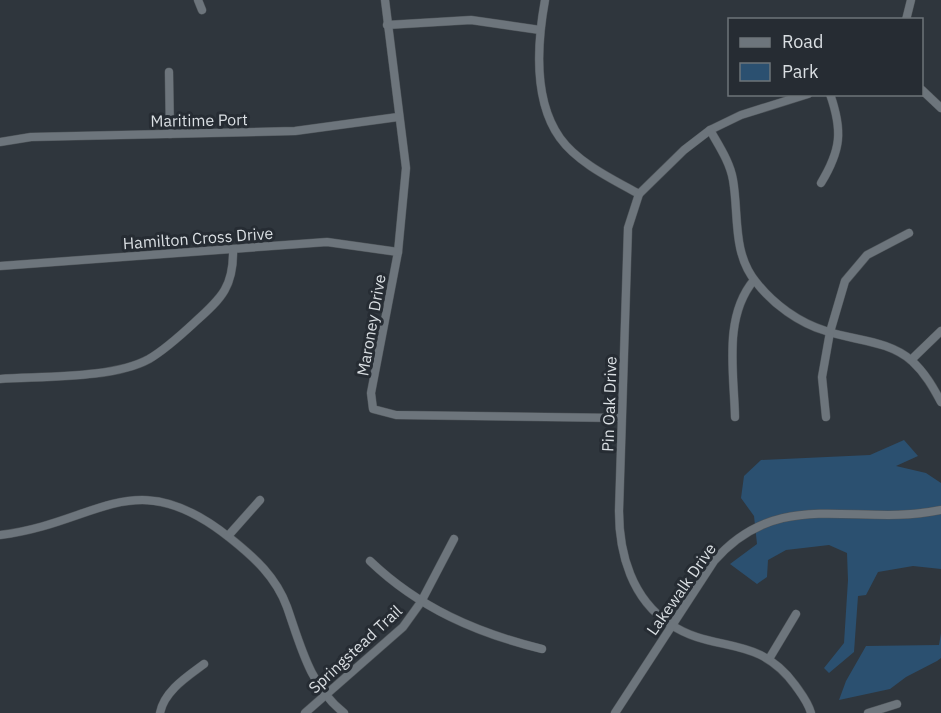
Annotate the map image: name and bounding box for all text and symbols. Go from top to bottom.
legend [728,18,923,96]
text: Road [782,30,823,53]
text: Park [782,60,819,83]
street label: Maritime Port [150,109,248,131]
street label: Hamilton Cross Drive [122,223,274,253]
street label: Maroney Drive [352,272,390,377]
street label: Pin Oak Drive [597,356,621,452]
street label: Lakewalk Drive [642,539,720,639]
street label: Springstead Trail [304,601,406,697]

